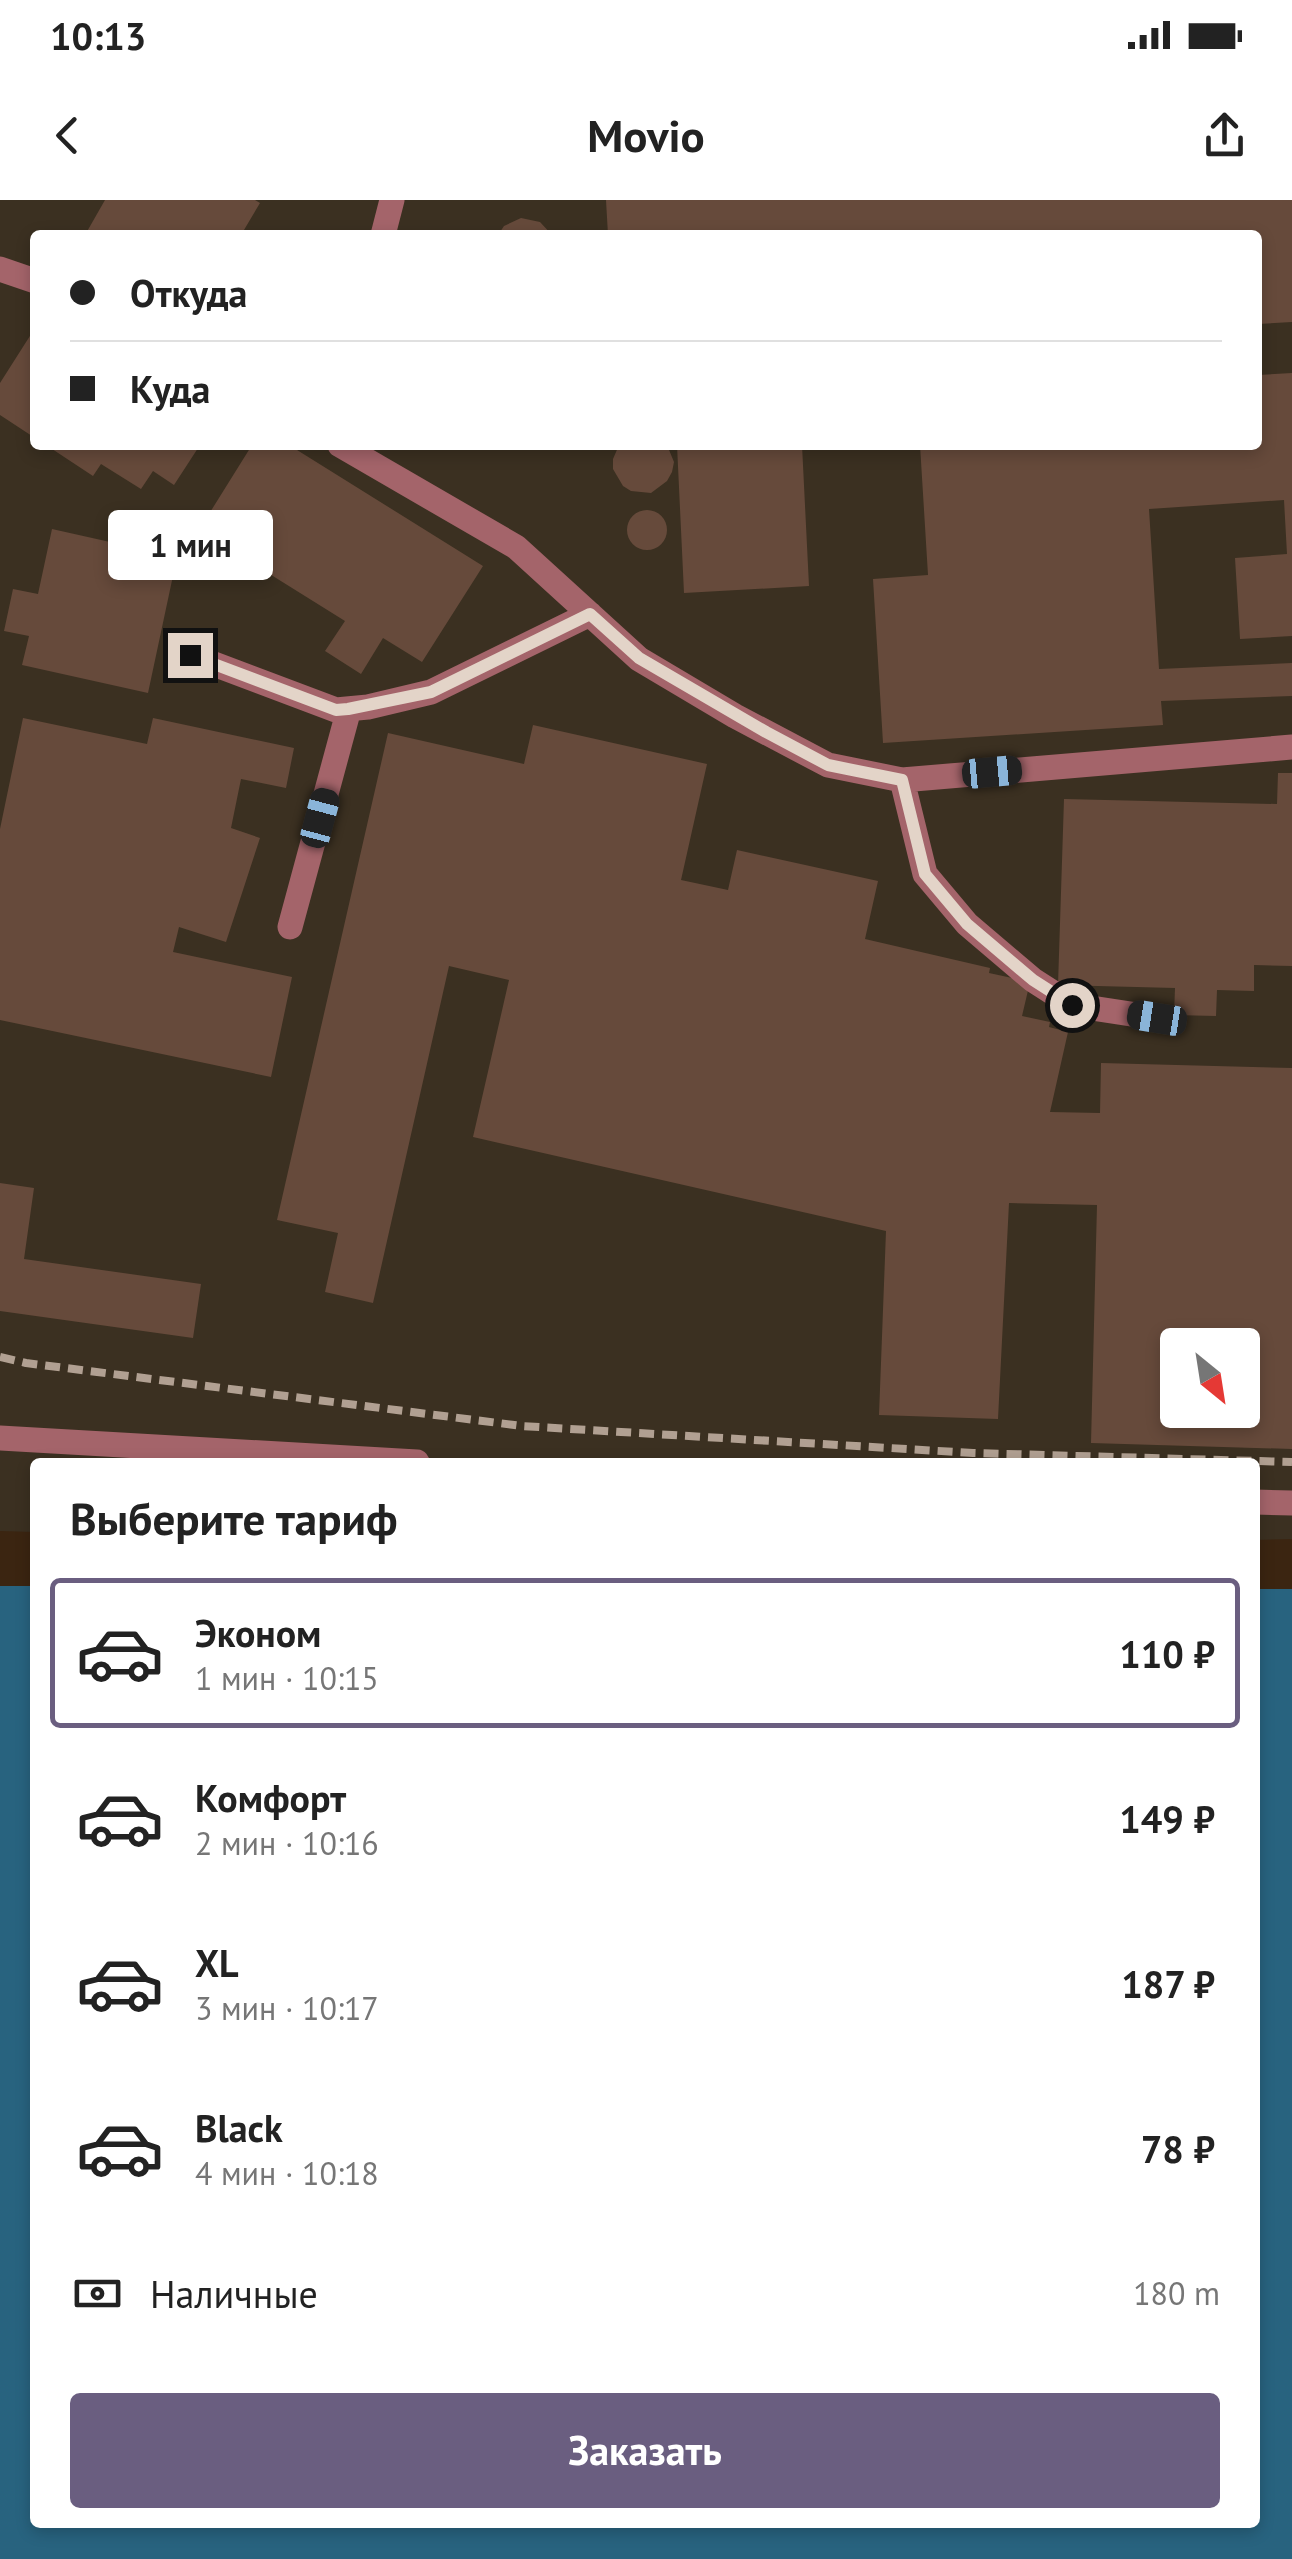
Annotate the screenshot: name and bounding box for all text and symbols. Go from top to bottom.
text: 10:13 [50,11,146,60]
text: Movio [587,106,705,164]
icon: back [40,108,95,163]
icon: share [1197,108,1252,163]
text: Откуда [130,268,247,317]
text: Куда [130,364,210,413]
callout: 1 мин [108,510,272,580]
text: 1 мин [149,524,232,566]
route end [168,633,213,678]
car [961,754,1023,790]
car [298,785,342,851]
route start [1050,983,1095,1028]
car [1125,998,1189,1038]
north arrow [1160,1328,1260,1428]
map controls [1160,1328,1260,1428]
text: Выберите тариф [70,1489,397,1547]
icon: car [75,1608,165,1698]
text: Эконом [195,1608,321,1657]
text: 110 ₽ [1119,1629,1215,1678]
text: 1 мин · 10:15 [195,1657,379,1699]
icon: car [75,1773,165,1863]
text: Комфорт [195,1773,346,1822]
text: 149 ₽ [1119,1794,1215,1843]
text: 2 мин · 10:16 [195,1822,379,1864]
icon: car [75,1938,165,2028]
text: XL [195,1938,239,1987]
text: 187 ₽ [1121,1959,1215,2008]
text: 3 мин · 10:17 [195,1987,379,2029]
icon: car [75,2103,165,2193]
text: Black [195,2103,283,2152]
text: 78 ₽ [1141,2124,1215,2173]
text: 4 мин · 10:18 [195,2152,379,2194]
icon: cash [70,2266,125,2321]
text: Наличные [150,2269,318,2318]
text: 180 m [1133,2272,1220,2314]
button: Заказать [70,2393,1220,2508]

